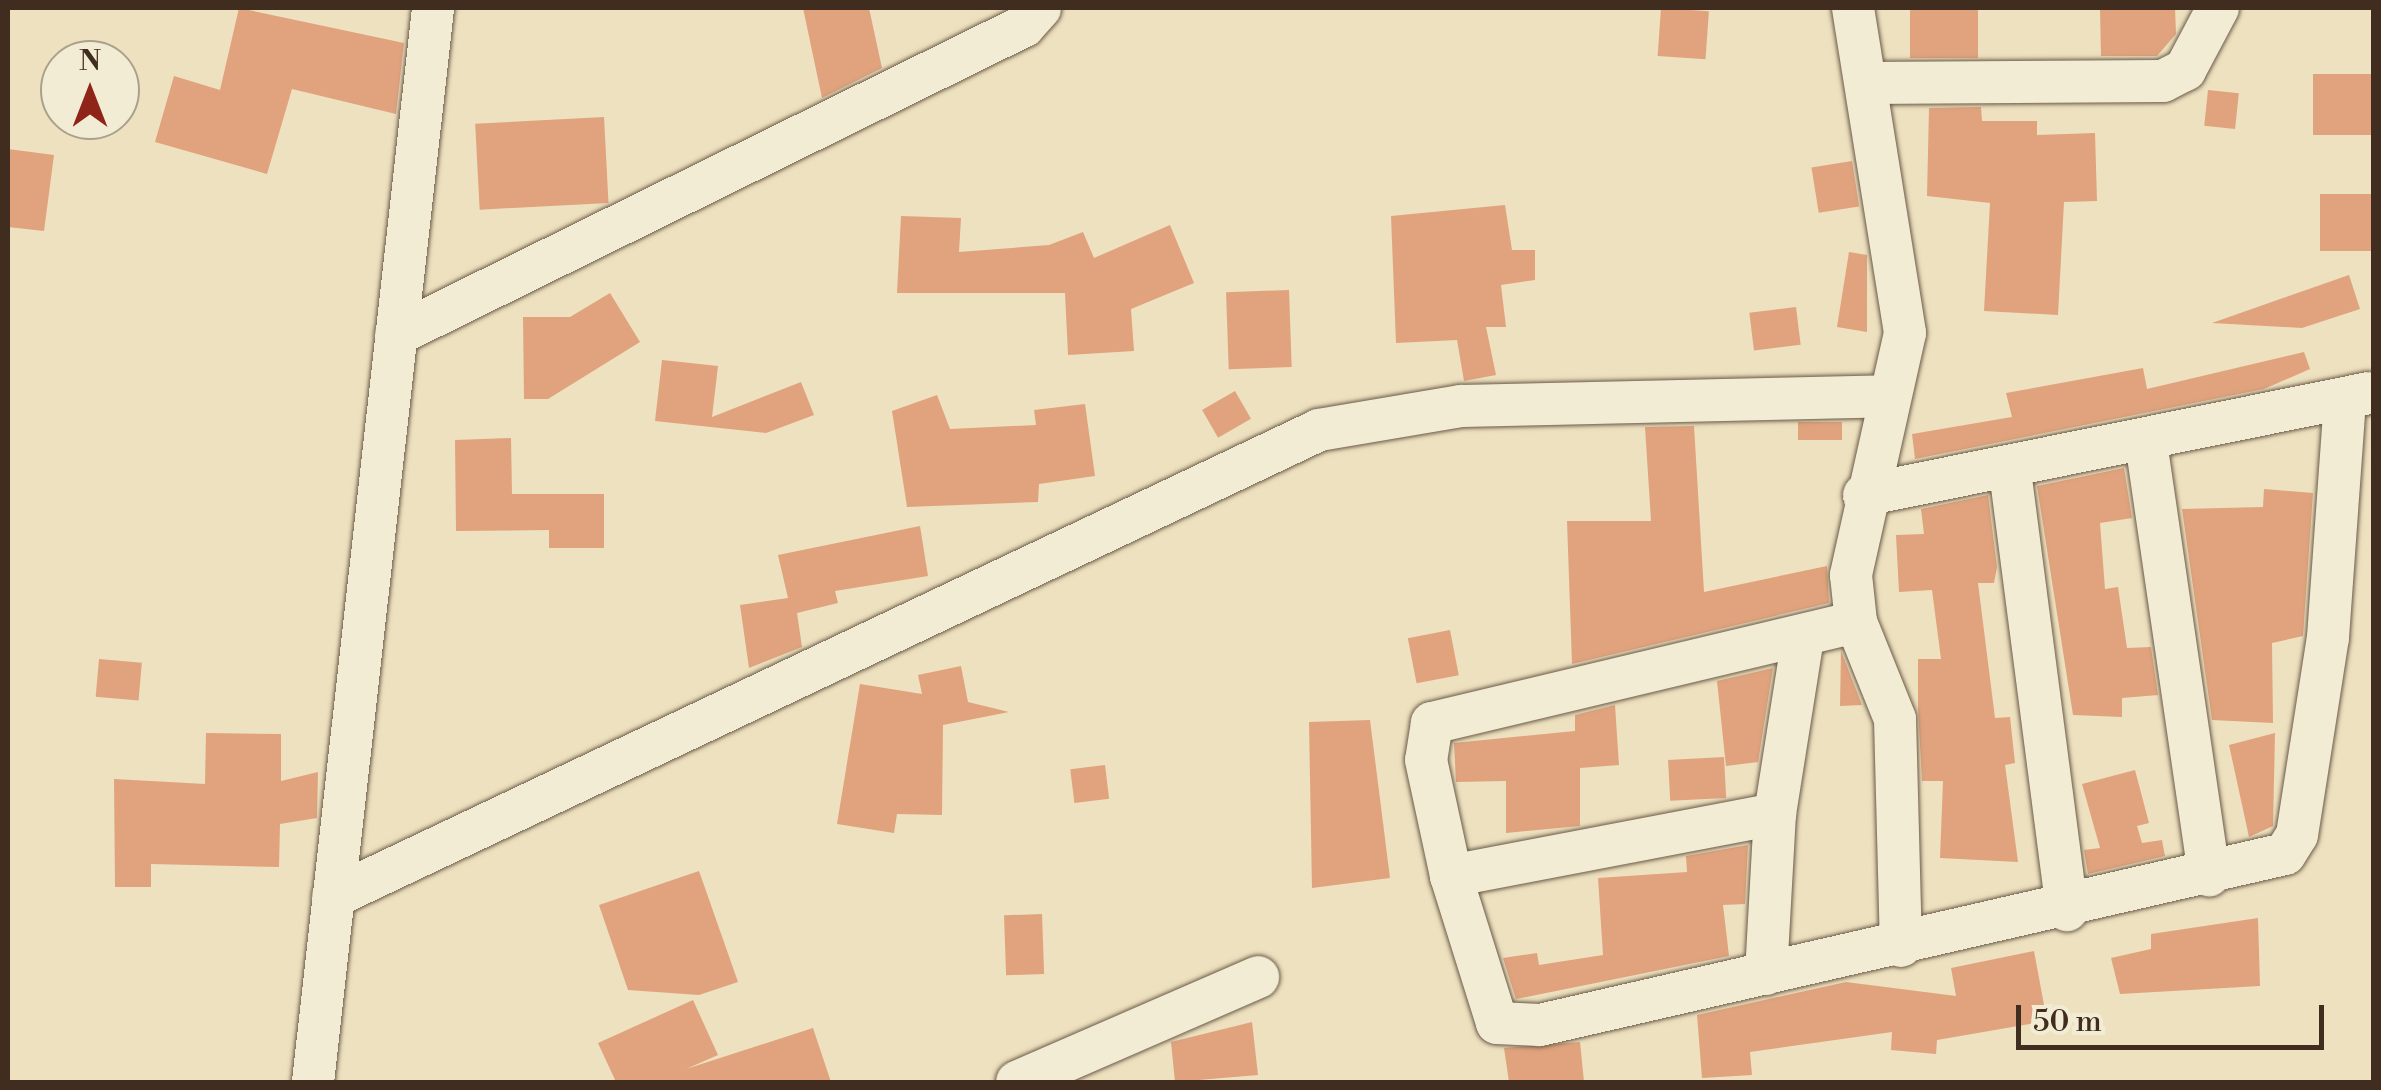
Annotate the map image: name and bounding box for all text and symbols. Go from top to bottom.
north arrow [40,40,140,140]
text: N [79,44,101,79]
scale bar [2021,985,2328,1047]
text: 50 m [2033,1003,2102,1041]

